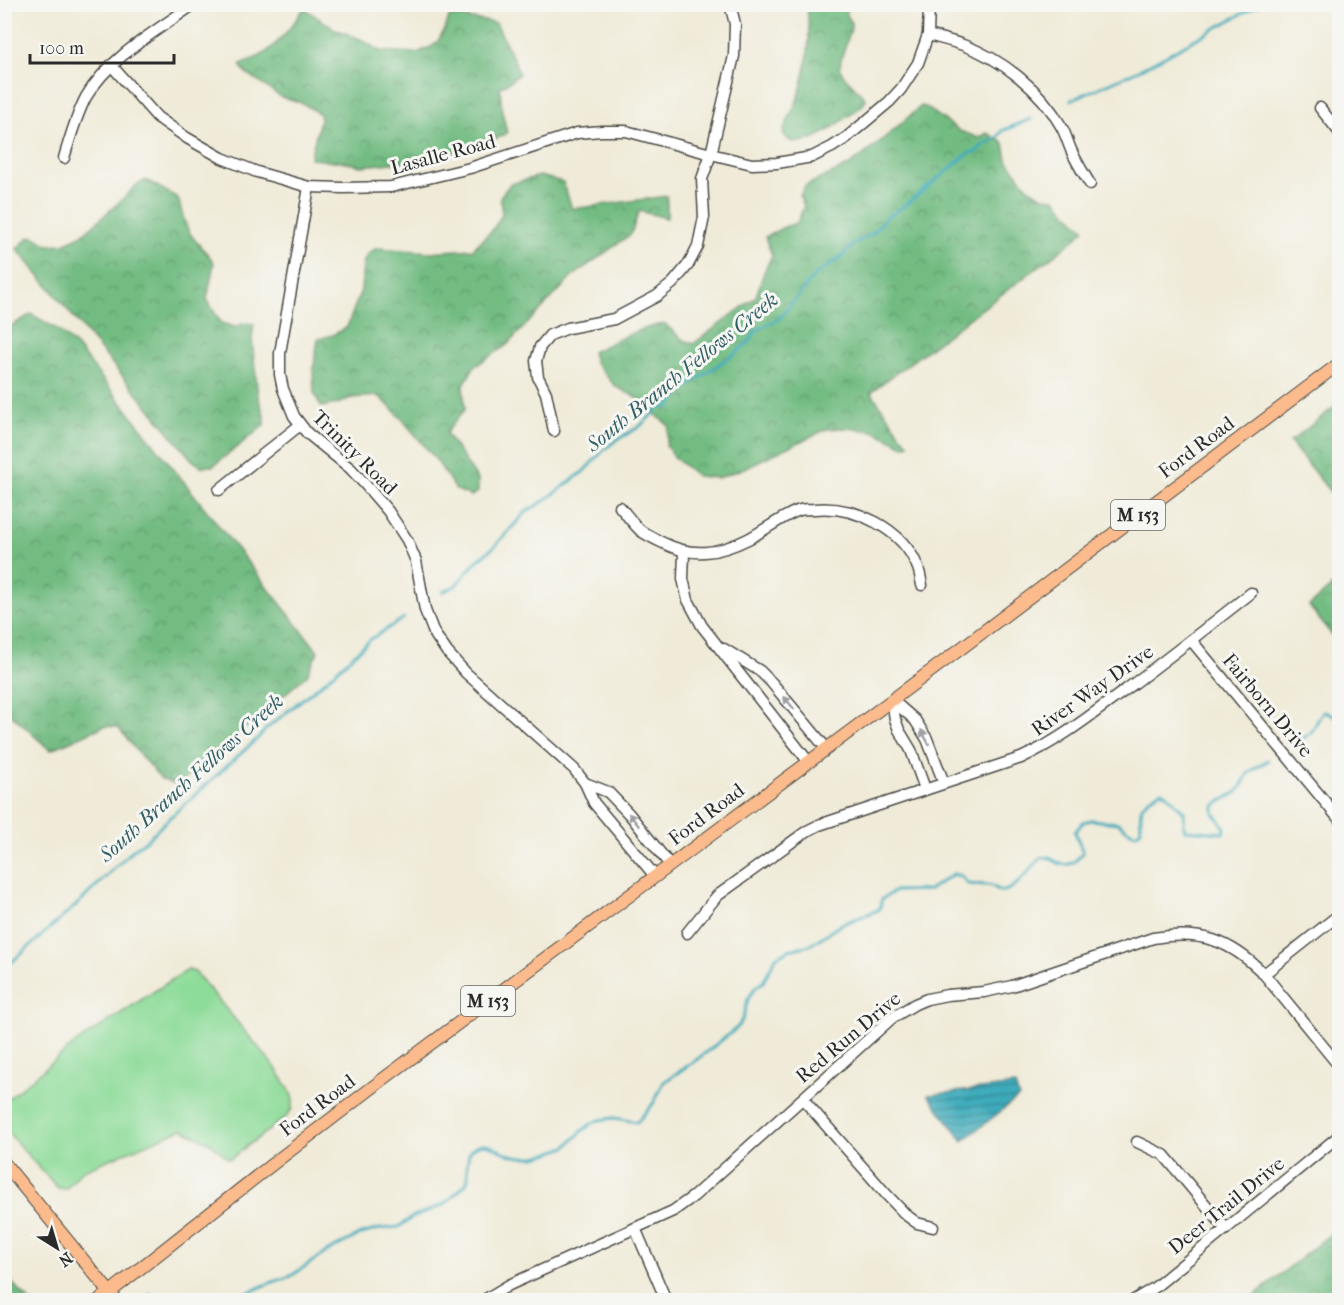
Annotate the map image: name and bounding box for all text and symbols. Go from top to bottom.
scale bar [30,27,174,65]
text: 100 m [39,38,84,59]
street label: Lasalle Road [388,129,499,180]
water label: South Branch Fellows Creek [581,287,783,457]
street label: Trinity Road [307,405,403,500]
street label: Ford Road [1154,411,1239,483]
road number: M 153 [1111,500,1165,530]
street label: River Way Drive [1027,640,1158,741]
street label: Fairborn Drive [1218,649,1318,762]
water label: South Branch Fellows Creek [93,689,288,868]
one-way arrow [783,696,796,711]
one-way arrow [920,728,930,745]
street label: Ford Road [664,778,749,850]
one-way arrow [628,812,640,827]
road number: M 153 [461,986,515,1016]
street label: Red Run Drive [791,987,905,1088]
street label: Ford Road [275,1069,360,1141]
street label: Deer Trail Drive [1164,1152,1289,1259]
north arrow [27,1218,87,1278]
text: N [54,1248,76,1271]

